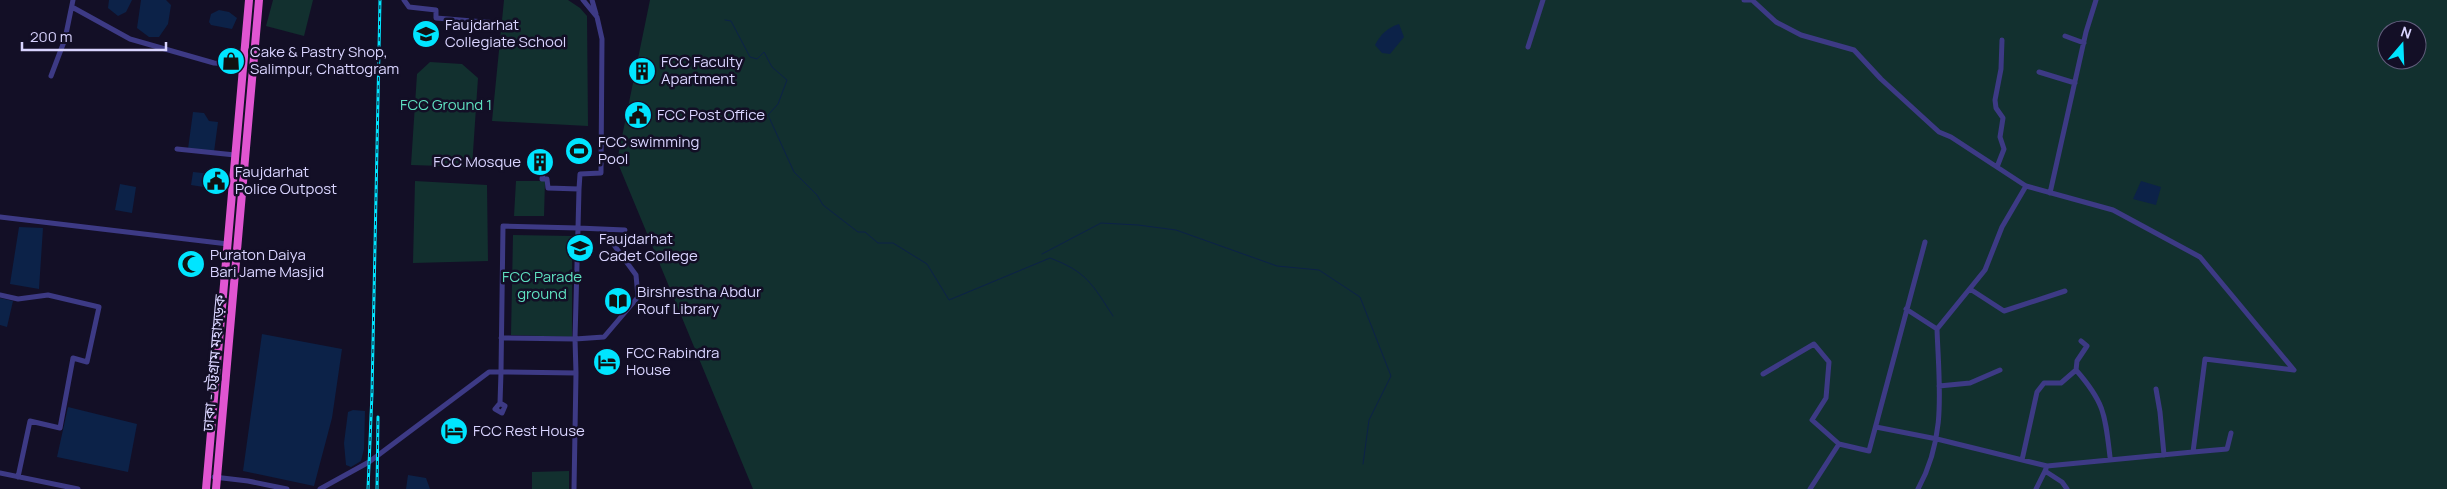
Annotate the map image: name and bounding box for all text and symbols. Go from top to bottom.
place label: Faujdarhat Collegiate School [445,14,566,52]
school or university icon: Faujdarhat Collegiate School [411,19,441,49]
scale bar [22,20,166,52]
north arrow [2377,20,2427,70]
text: N [2399,22,2414,43]
text: 200 m [30,26,73,47]
place label: Cake & Pastry Shop, Salimpur, Chattogram [250,41,399,79]
shop icon: Cake & Pastry Shop, Salimpur, Chattogram [216,46,246,76]
place label: FCC Faculty Apartment [661,51,743,89]
building icon: FCC Faculty Apartment [627,56,657,86]
park label: FCC Ground 1 [400,94,492,115]
public building icon: FCC Post Office [623,100,653,130]
place label: FCC Post Office [657,104,765,125]
place label: FCC swimming Pool [598,131,699,169]
sports icon: FCC swimming Pool [564,136,594,166]
building icon: FCC Mosque [525,147,555,177]
place label: FCC Mosque [433,151,521,172]
place label: Faujdarhat Police Outpost [235,161,337,199]
public building icon: Faujdarhat Police Outpost [201,166,231,196]
place label: Faujdarhat Cadet College [599,228,698,266]
school or university icon: Faujdarhat Cadet College [565,233,595,263]
place label: Puraton Daiya Bari Jame Masjid [210,244,324,282]
mosque icon: Puraton Daiya Bari Jame Masjid [176,249,206,279]
park label: FCC Parade ground [502,266,582,304]
place label: Birshrestha Abdur Rouf Library [637,281,762,319]
library icon: Birshrestha Abdur Rouf Library [603,286,633,316]
street label: ঢাকা - চট্টগ্রাম মহাসড়ক [197,293,230,433]
place label: FCC Rabindra House [626,342,719,380]
hotel icon: FCC Rabindra House [592,347,622,377]
hotel icon: FCC Rest House [439,416,469,446]
place label: FCC Rest House [473,420,585,441]

